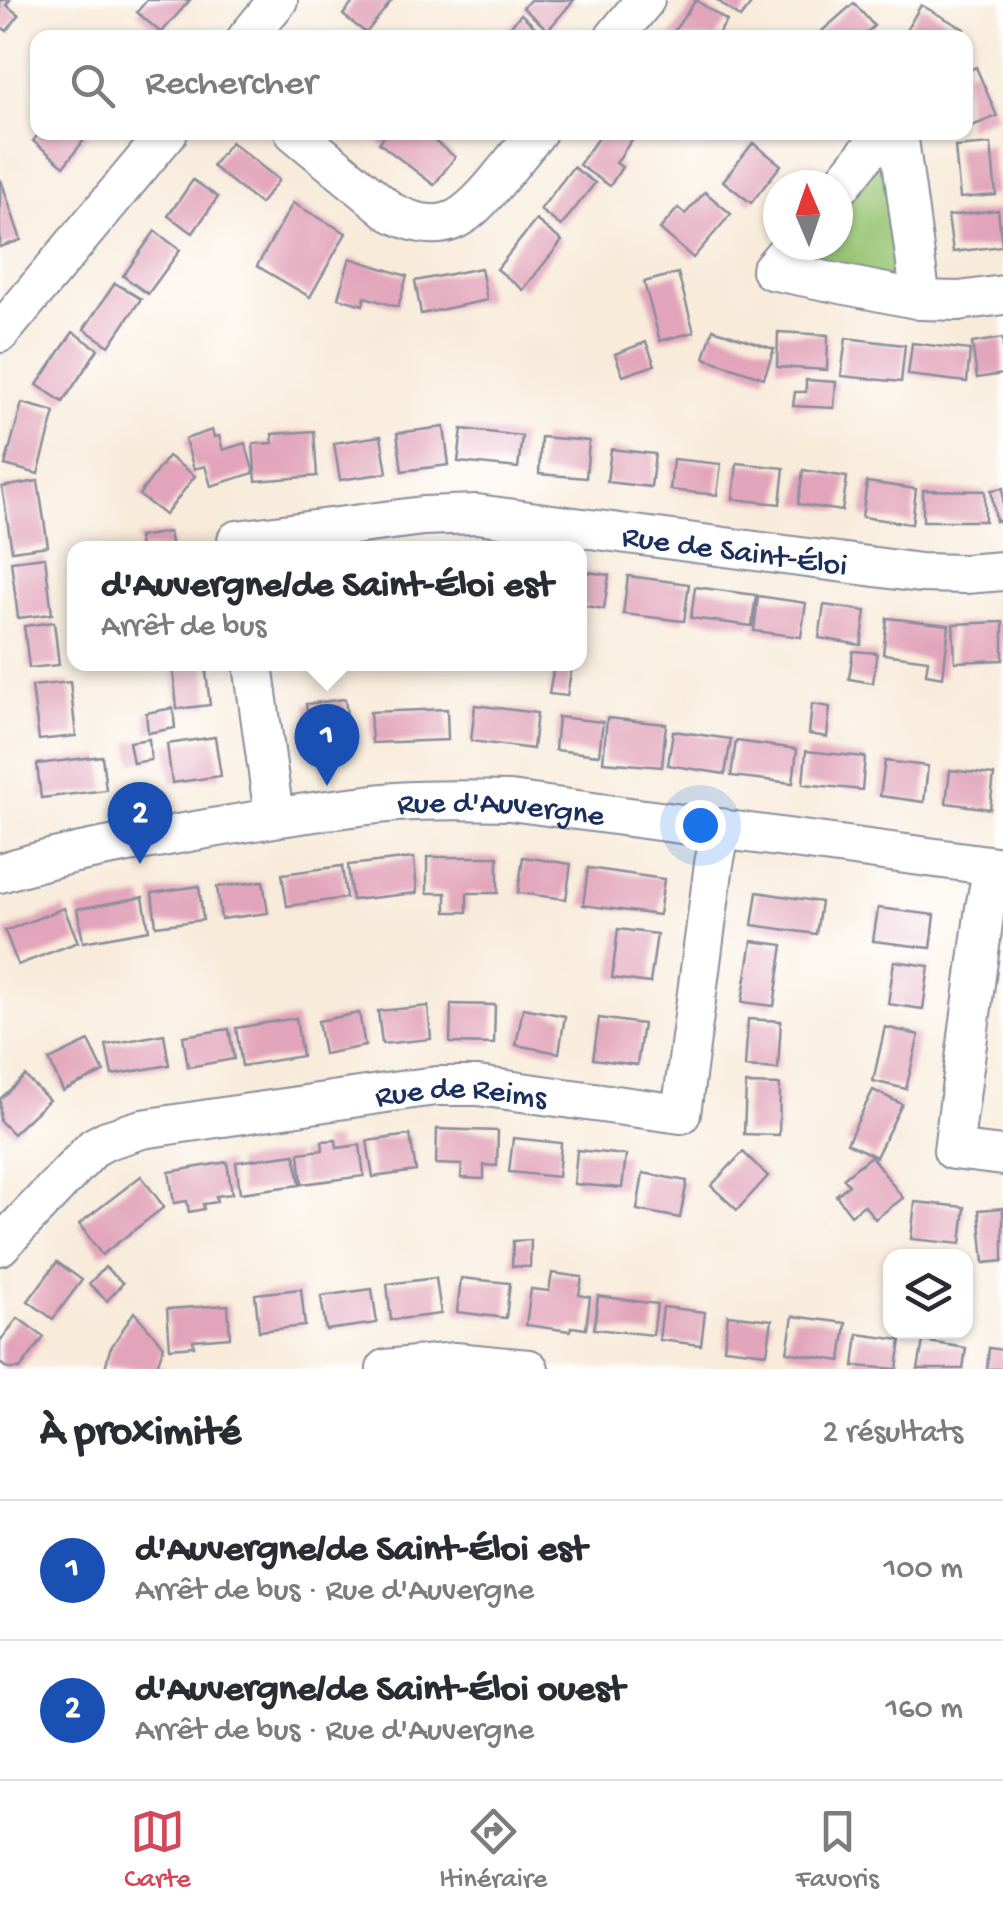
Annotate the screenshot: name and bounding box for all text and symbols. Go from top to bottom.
search box [30,30,973,140]
icon: search [65,58,120,113]
text: Rechercher [145,63,317,107]
north arrow [763,170,853,260]
street label: Rue de Saint-Éloi [619,520,849,587]
popup [67,541,587,671]
text: d'Auvergne/de Saint-Éloi est [101,565,553,609]
text: Arrêt de bus [101,609,266,647]
pin: 1 [294,704,360,786]
pin: 2 [108,782,172,864]
street label: Rue d'Auvergne [396,786,607,838]
your location [675,800,726,851]
street label: Rue de Reims [373,1071,550,1119]
map controls [883,1249,973,1339]
button: layers [883,1249,973,1339]
text: À proximité [40,1410,241,1459]
text: 2 résultats [822,1415,963,1453]
text: d'Auvergne/de Saint-Éloi est [135,1529,587,1573]
text: 1 [66,1551,79,1589]
text: 100 m [883,1551,963,1589]
text: Arrêt de bus · Rue d'Auvergne [135,1573,534,1611]
text: d'Auvergne/de Saint-Éloi ouest [135,1669,624,1713]
text: 2 [65,1691,80,1729]
text: 160 m [885,1691,963,1729]
text: Arrêt de bus · Rue d'Auvergne [135,1713,534,1751]
tab: Carte [124,1804,191,1897]
tab: Itinéraire [439,1804,547,1897]
tab: Favoris [796,1804,879,1897]

